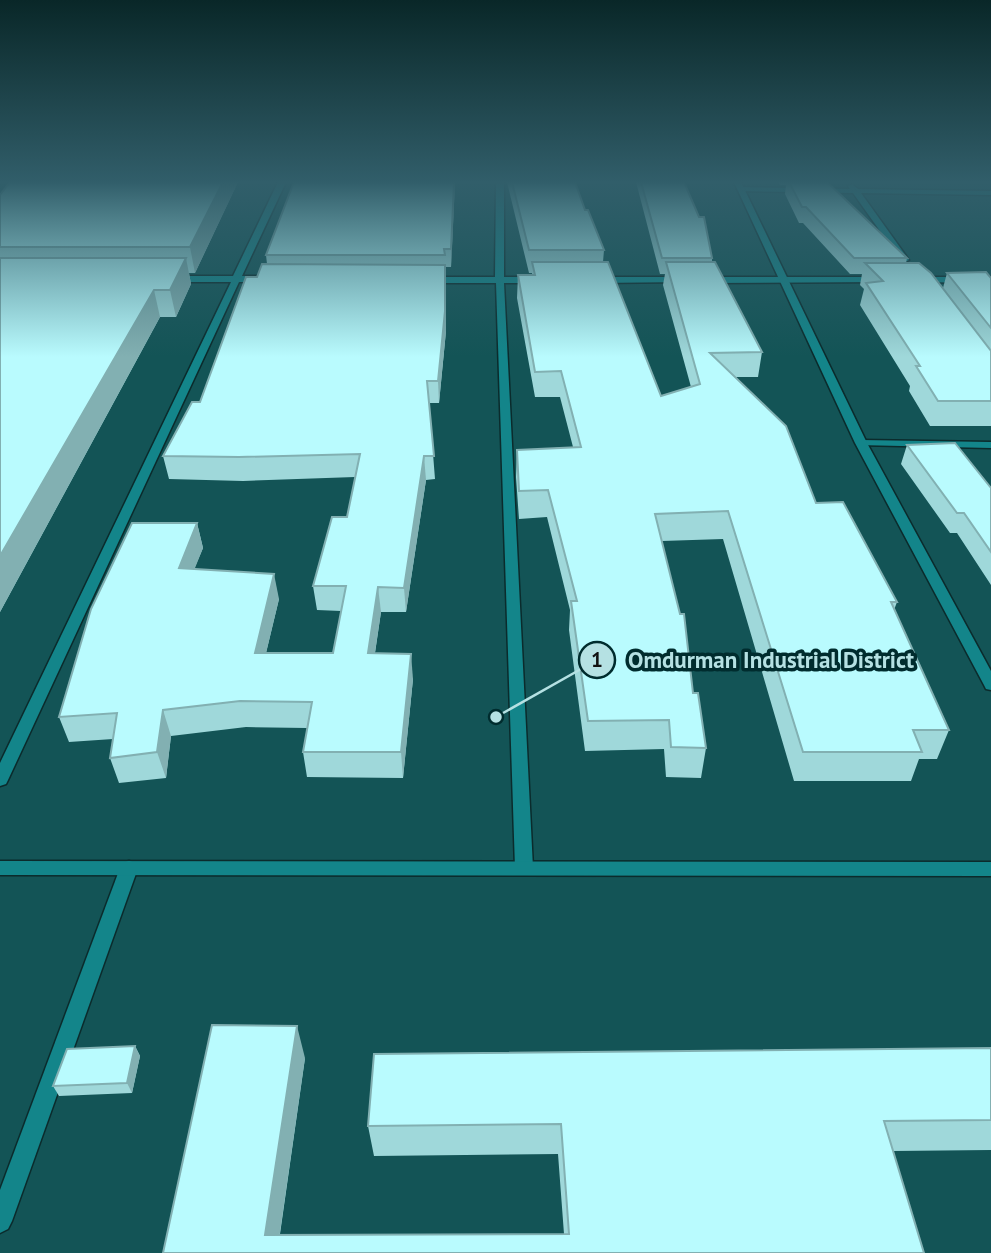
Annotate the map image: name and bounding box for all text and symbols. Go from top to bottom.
callout: Omdurman Industrial District [579,638,928,682]
text: Omdurman Industrial District [628,645,914,674]
text: 1 [591,646,603,673]

